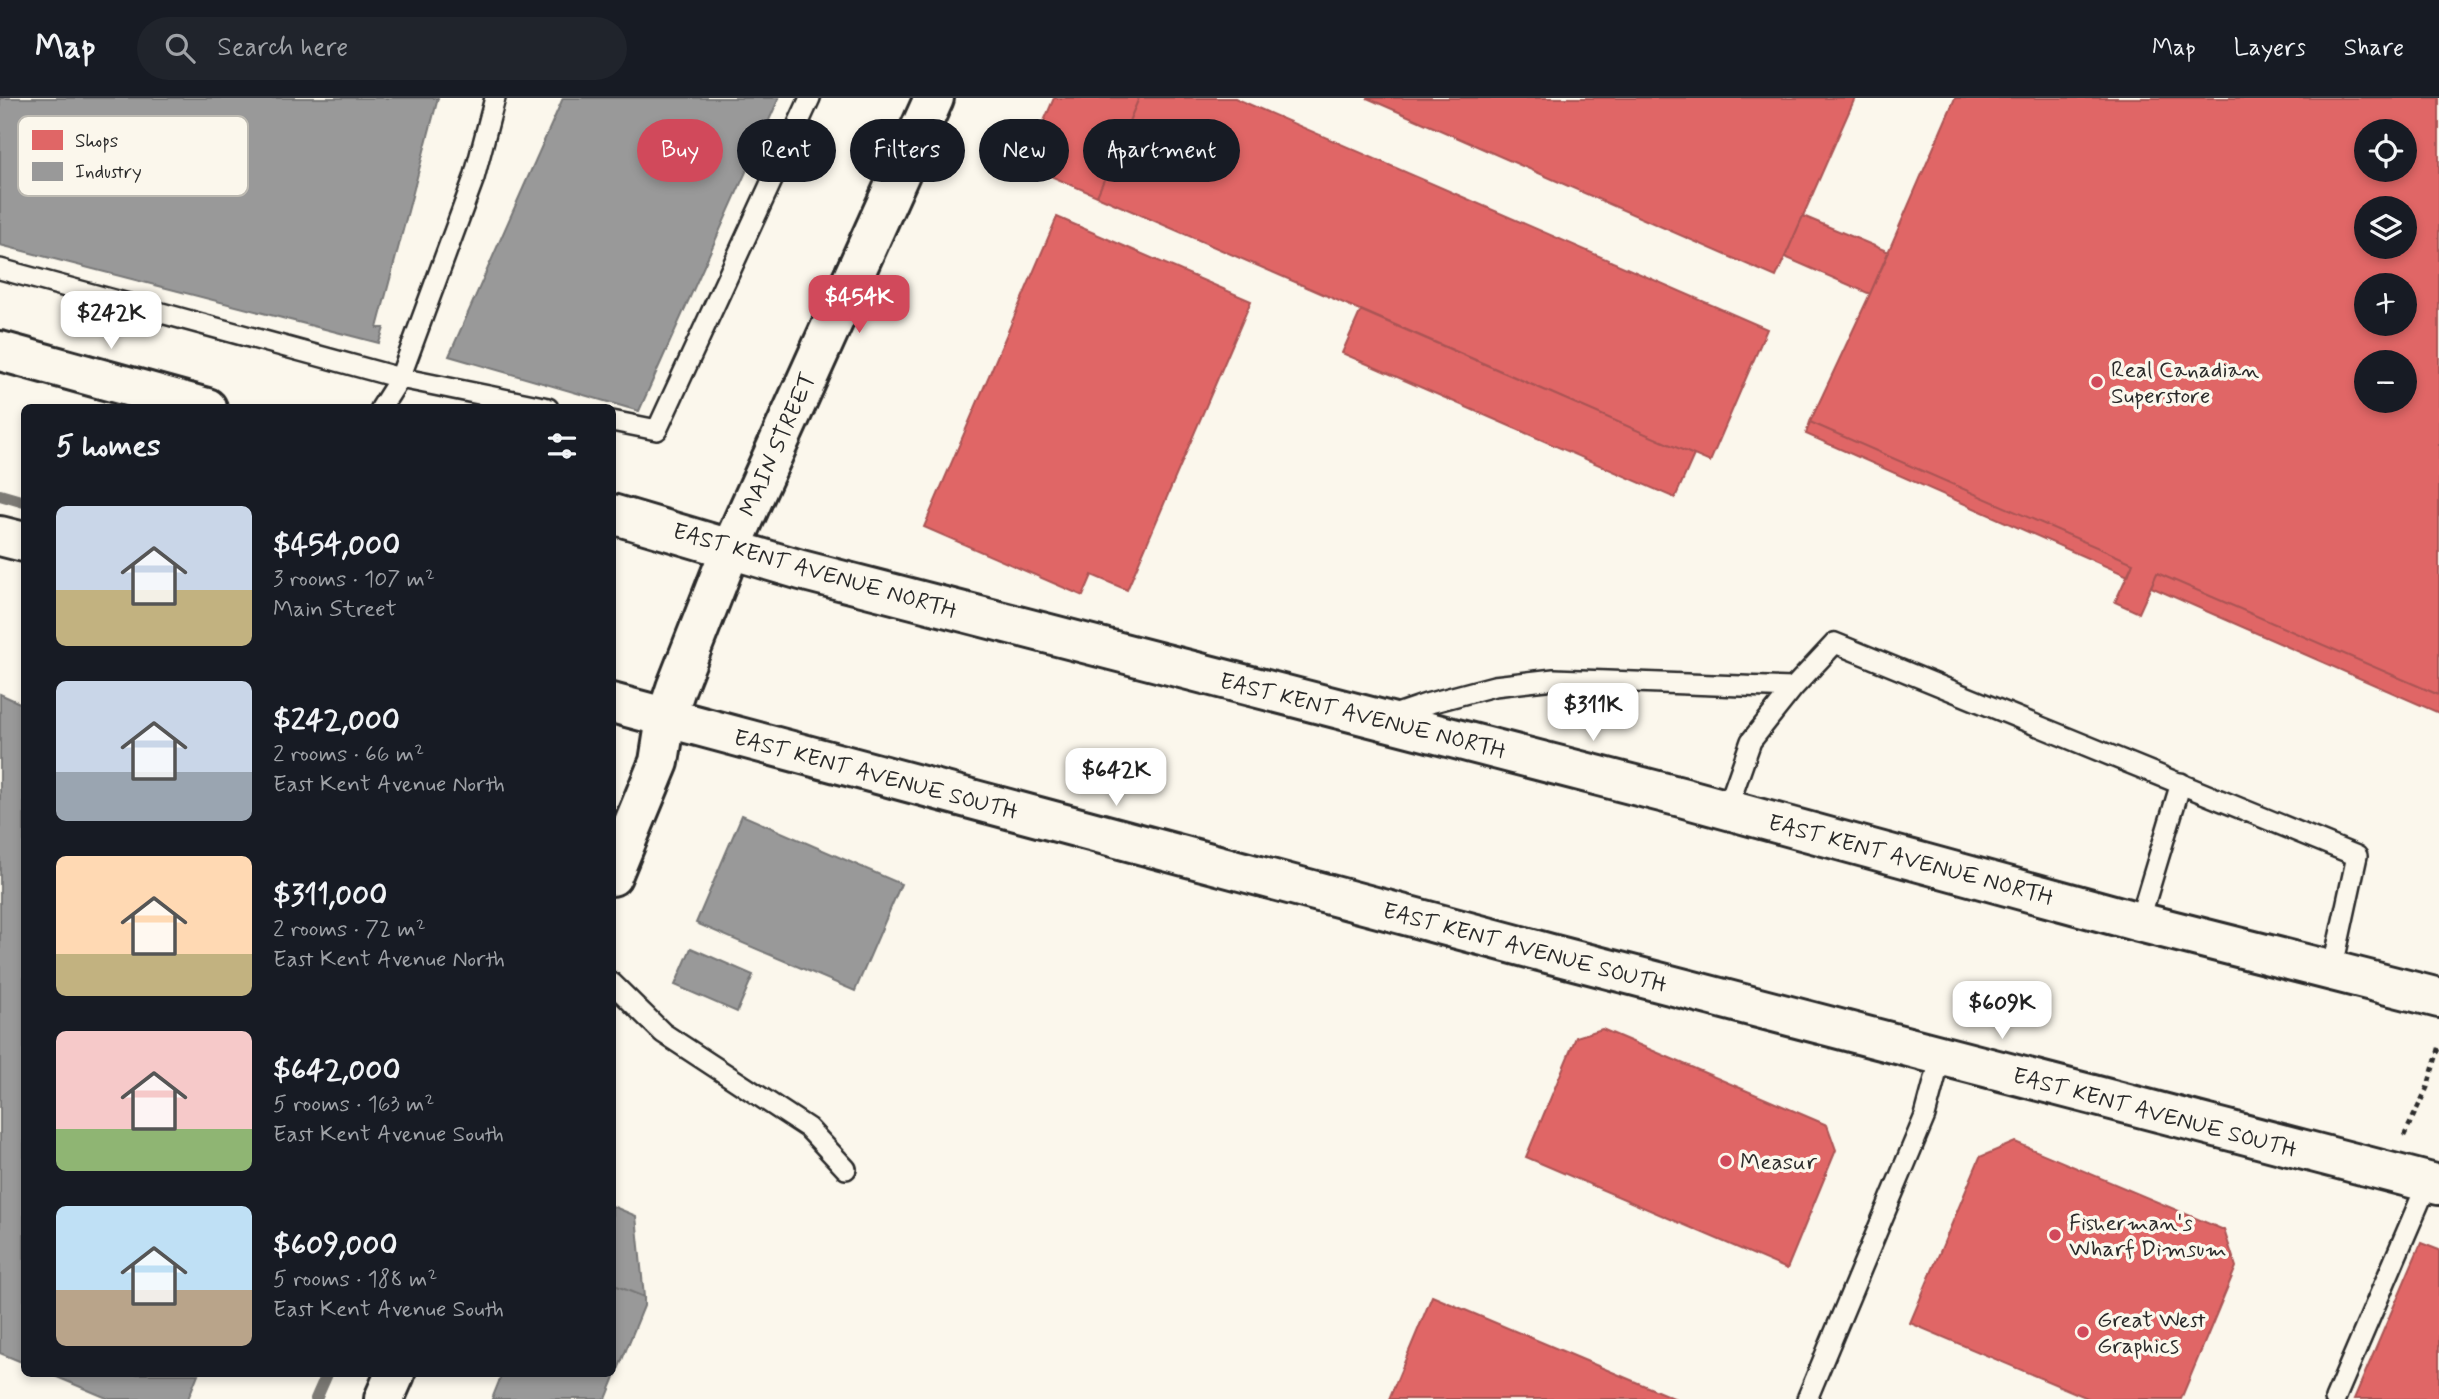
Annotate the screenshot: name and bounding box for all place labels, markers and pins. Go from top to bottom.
pin: $454K [810,275,908,335]
pin: $242K [62,292,160,351]
place label: Real Canadian Superstore [2111,356,2259,412]
marker: Real Canadian Superstore [2089,374,2105,390]
pin: $311K [1544,684,1642,743]
pin: $642K [1067,748,1165,808]
pin: $609K [1953,982,2051,1041]
place label: Measur [1740,1148,1817,1178]
marker: Measur [1718,1153,1734,1169]
place label: Fisherman's Wharf Dimsum [2069,1209,2227,1265]
marker: Fisherman's Wharf Dimsum [2047,1227,2063,1243]
place label: Great West Graphics [2097,1306,2206,1362]
marker: Great West Graphics [2075,1324,2091,1340]

